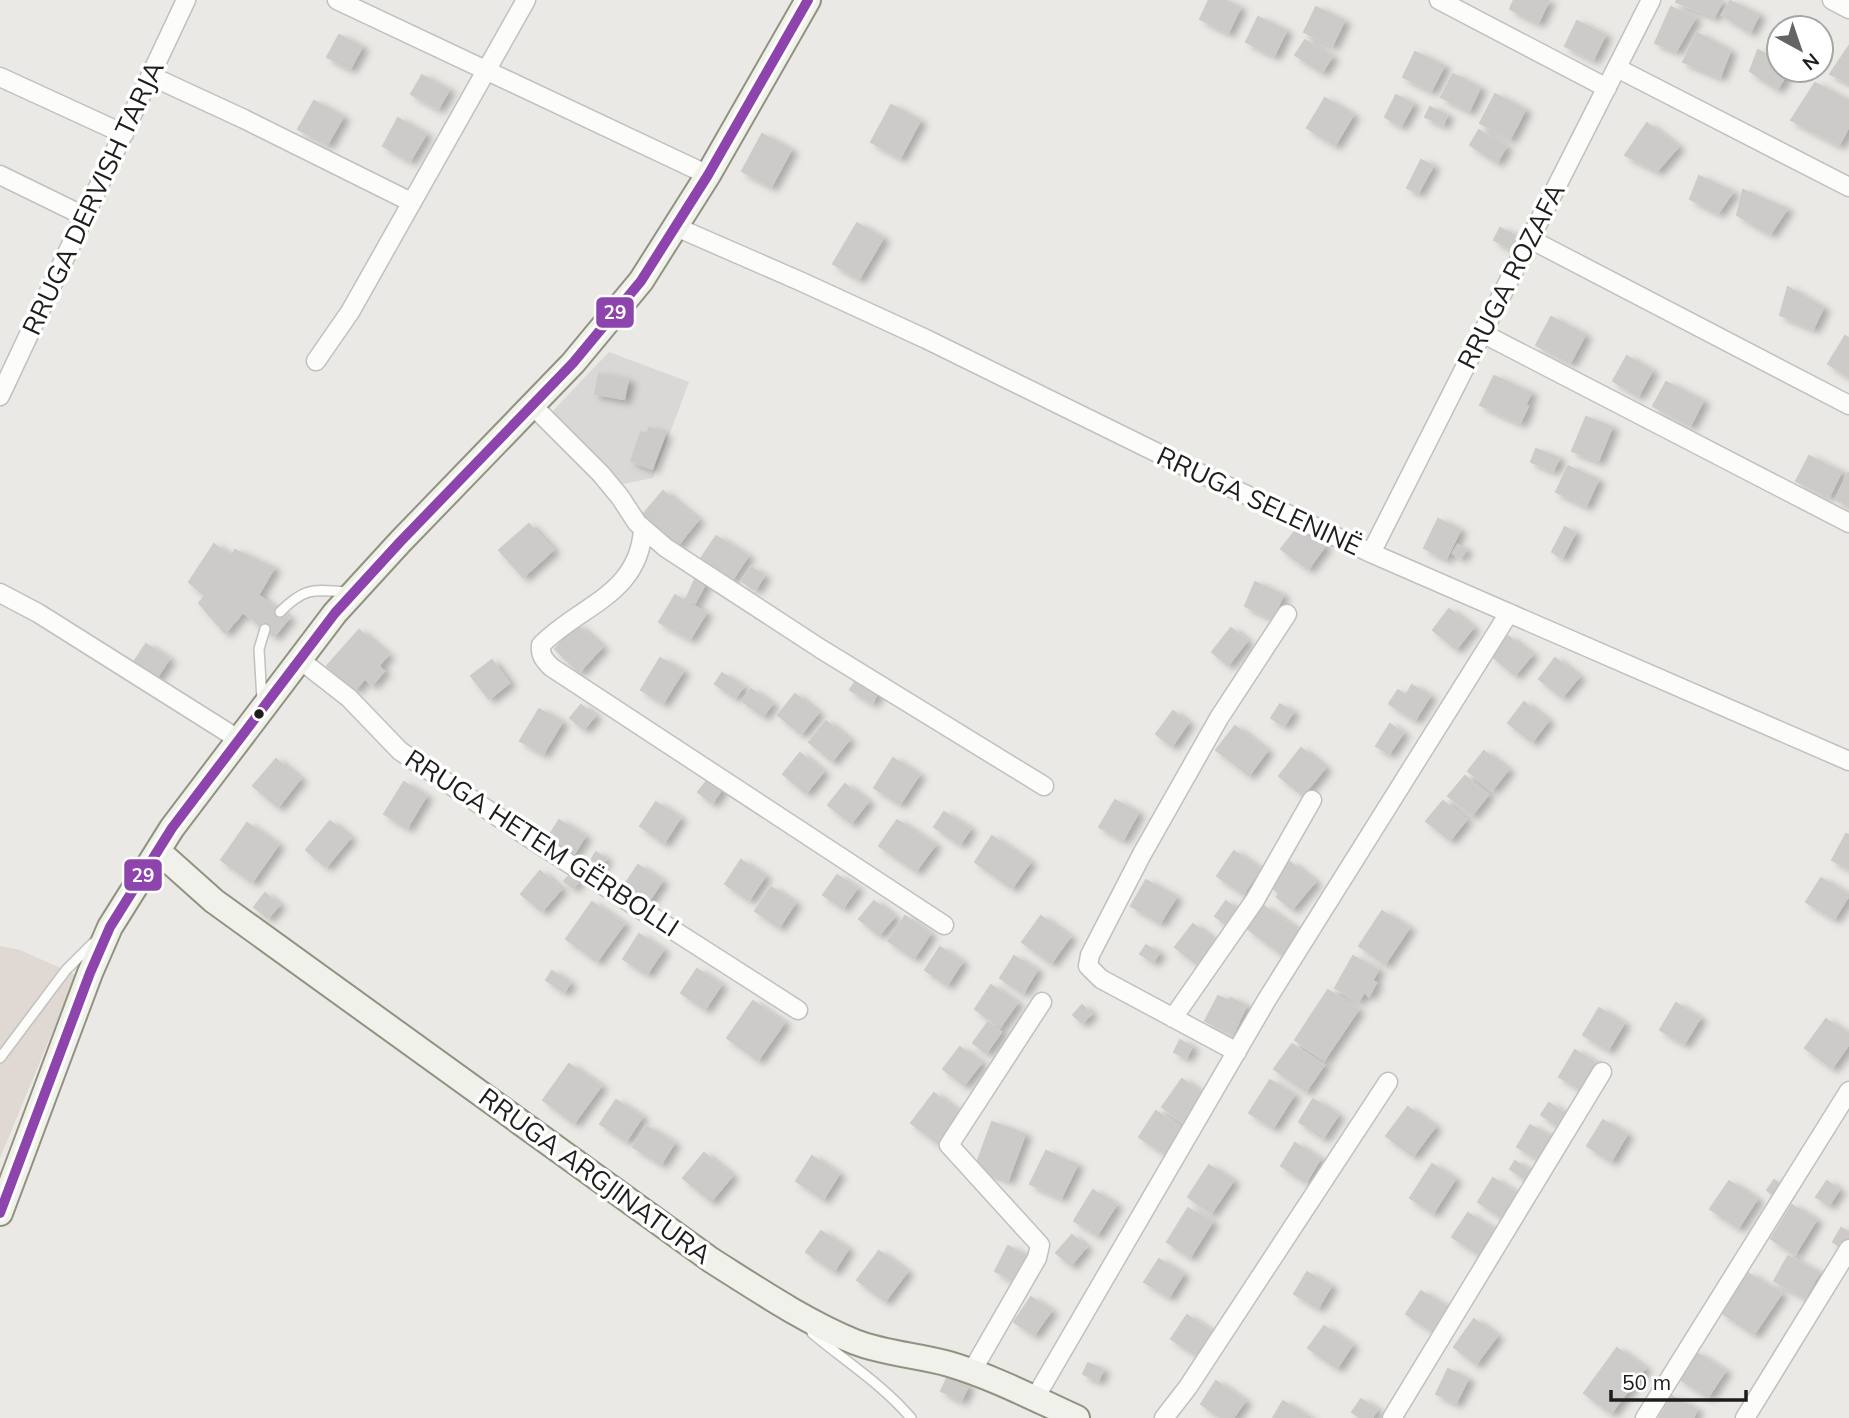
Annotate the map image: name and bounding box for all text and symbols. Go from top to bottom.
north arrow [1765,14,1835,84]
text: N [1798,48,1824,76]
street label: RRUGA DERVISH TARJA [14,56,171,340]
street label: RRUGA ROZAFA [1450,177,1572,374]
line badge: 29 [595,296,635,329]
text: 29 [604,300,626,324]
street label: RRUGA SELENINË [1152,439,1367,562]
unlabelled marker [252,707,266,721]
street label: RRUGA HETEM GËRBOLLI [399,742,685,944]
line badge: 29 [123,858,163,892]
text: 29 [132,863,154,887]
street label: RRUGA ARGJINATURA [473,1080,718,1271]
scale bar [1611,1358,1746,1402]
text: 50 m [1622,1369,1671,1395]

